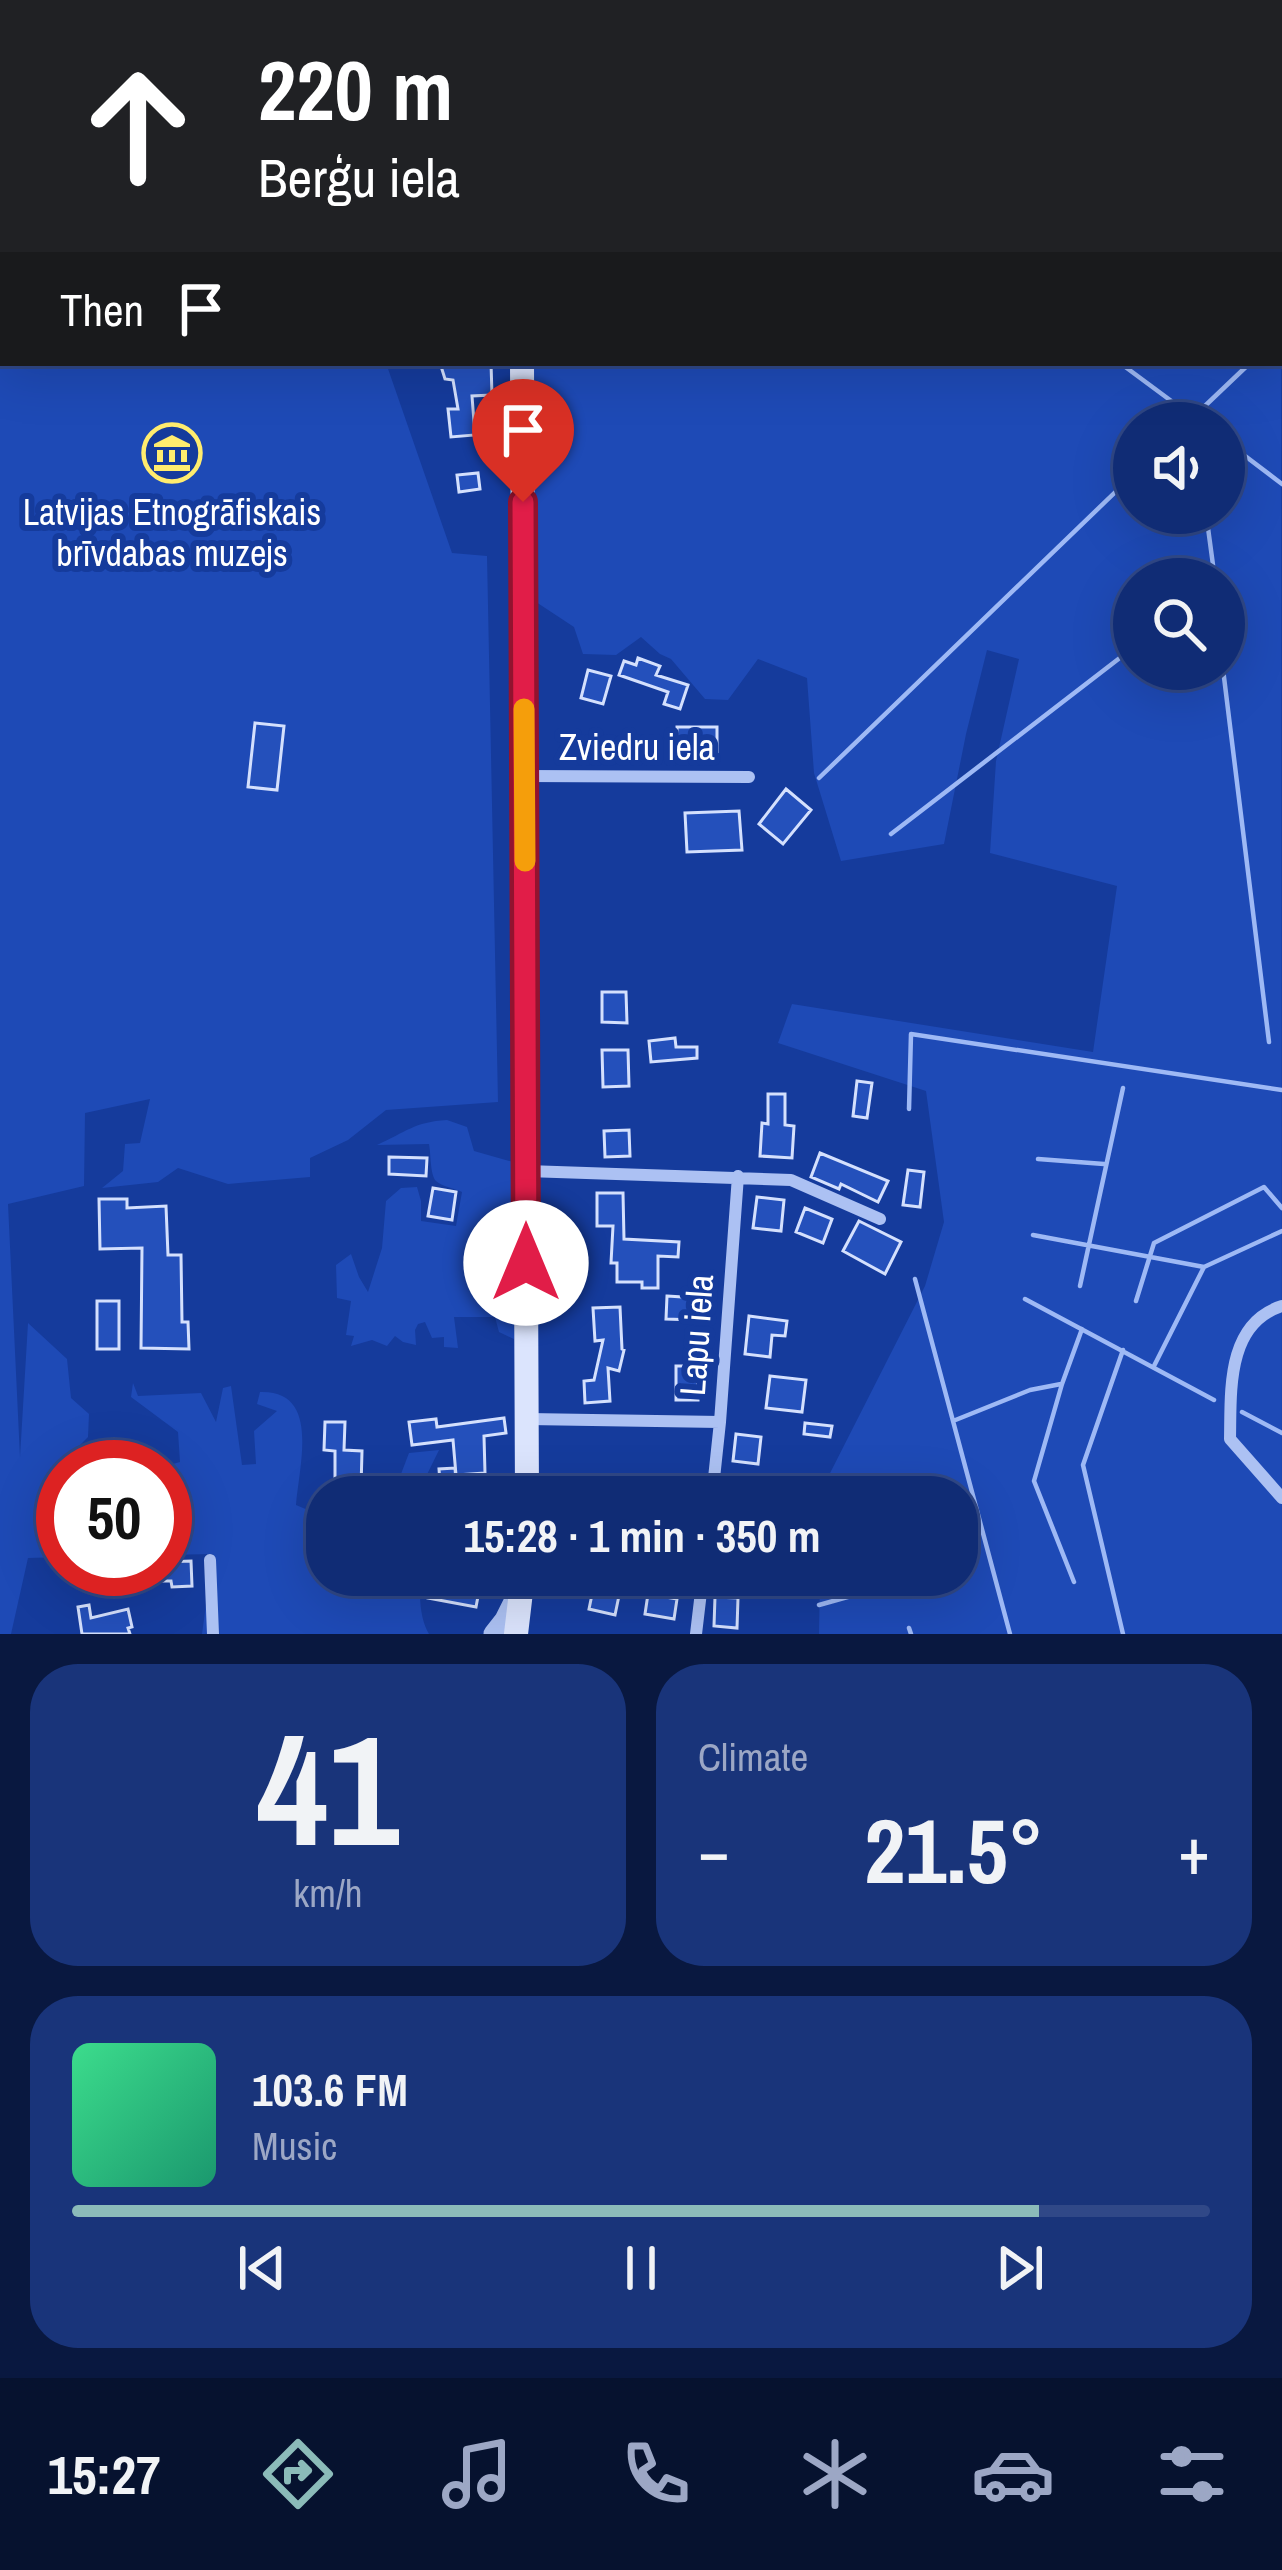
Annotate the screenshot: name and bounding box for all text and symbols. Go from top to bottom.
text: 220 m [258,33,453,146]
icon: ahead [60,48,216,204]
text: Berģu iela [258,141,460,214]
icon: arrive [168,276,234,342]
text: Then [60,279,144,340]
pin [472,379,574,502]
icon: arrive [490,397,556,463]
map controls [1113,402,1245,690]
button: sound [1113,402,1245,534]
museum icon: Latvijas Etnogrāfiskais brīvdabas muzejs [141,422,203,484]
place label: Latvijas Etnogrāfiskais brīvdabas muzejs [23,488,321,577]
button: search [1113,558,1245,690]
street label: Zviedru iela [559,723,715,771]
position arrow [463,1200,589,1326]
street label: Lapu iela [668,1273,724,1397]
speed limit sign: 50 [36,1440,192,1596]
text: 15:28 · 1 min · 350 m [464,1505,820,1566]
text: 41 [257,1684,399,1894]
text: Climate [698,1731,808,1783]
text: 21.5° [864,1790,1044,1911]
text: − [698,1806,730,1895]
text: + [1178,1806,1210,1895]
text: km/h [293,1867,363,1919]
text: 103.6 FM [252,2059,408,2120]
text: Music [252,2120,337,2172]
icon: previous [229,2235,295,2301]
icon: pause [608,2235,674,2301]
icon: next [987,2235,1053,2301]
icon: directions [256,2432,340,2516]
icon: music [435,2432,519,2516]
icon: phone [614,2432,698,2516]
icon: climate [793,2432,877,2516]
icon: car [971,2432,1055,2516]
icon: filters [1150,2432,1234,2516]
text: 15:27 [47,2438,161,2511]

